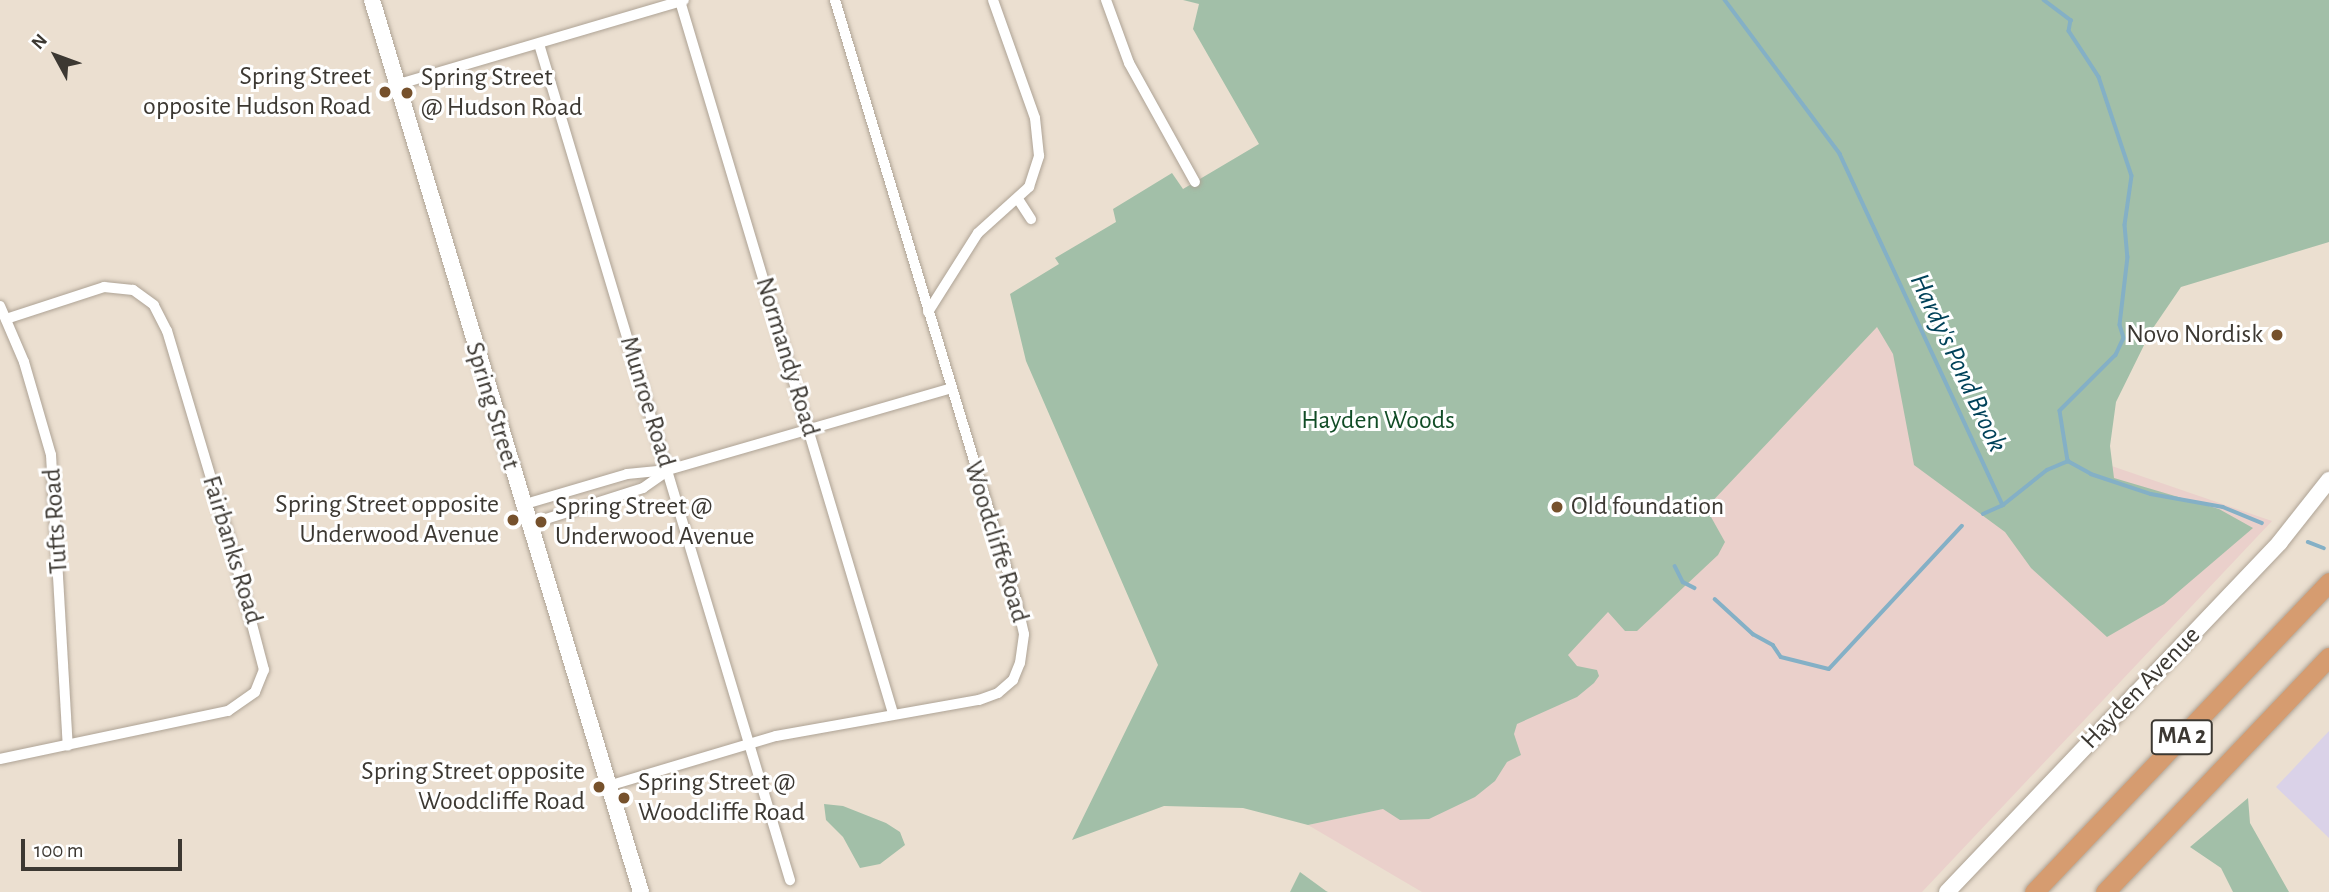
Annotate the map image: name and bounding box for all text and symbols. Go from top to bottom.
north arrow [21,21,91,91]
text: N [28,31,51,53]
place label: Spring Street opposite Hudson Road [143,61,371,122]
place label: Spring Street @ Hudson Road [421,62,583,124]
marker: Spring Street opposite Hudson Road [377,84,393,100]
marker: Spring Street @ Hudson Road [399,85,415,101]
water label: Hardy's Pond Brook [1902,268,2014,458]
street label: Normandy Road [748,274,826,440]
place label: Novo Nordisk [2126,319,2263,351]
marker: Novo Nordisk [2269,327,2285,343]
street label: Munroe Road [612,333,682,471]
street label: Spring Street [458,339,526,473]
park label: Hayden Woods [1301,405,1455,437]
street label: Woodcliffe Road [957,458,1035,626]
street label: Tufts Road [37,467,75,575]
street label: Fairbanks Road [195,472,269,628]
place label: Spring Street opposite Underwood Avenue [275,489,499,550]
place label: Spring Street @ Underwood Avenue [555,491,755,552]
place label: Old foundation [1571,491,1724,523]
marker: Old foundation [1549,499,1565,515]
marker: Spring Street opposite Underwood Avenue [505,512,521,528]
marker: Spring Street @ Underwood Avenue [533,514,549,530]
street label: Hayden Avenue [2075,620,2207,756]
road number: MA 2 [2150,716,2214,758]
place label: Spring Street opposite Woodcliffe Road [361,756,585,818]
place label: Spring Street @ Woodcliffe Road [638,767,805,828]
marker: Spring Street opposite Woodcliffe Road [591,779,607,795]
marker: Spring Street @ Woodcliffe Road [616,790,632,806]
scale bar [24,826,186,870]
text: 100 m [34,840,84,861]

